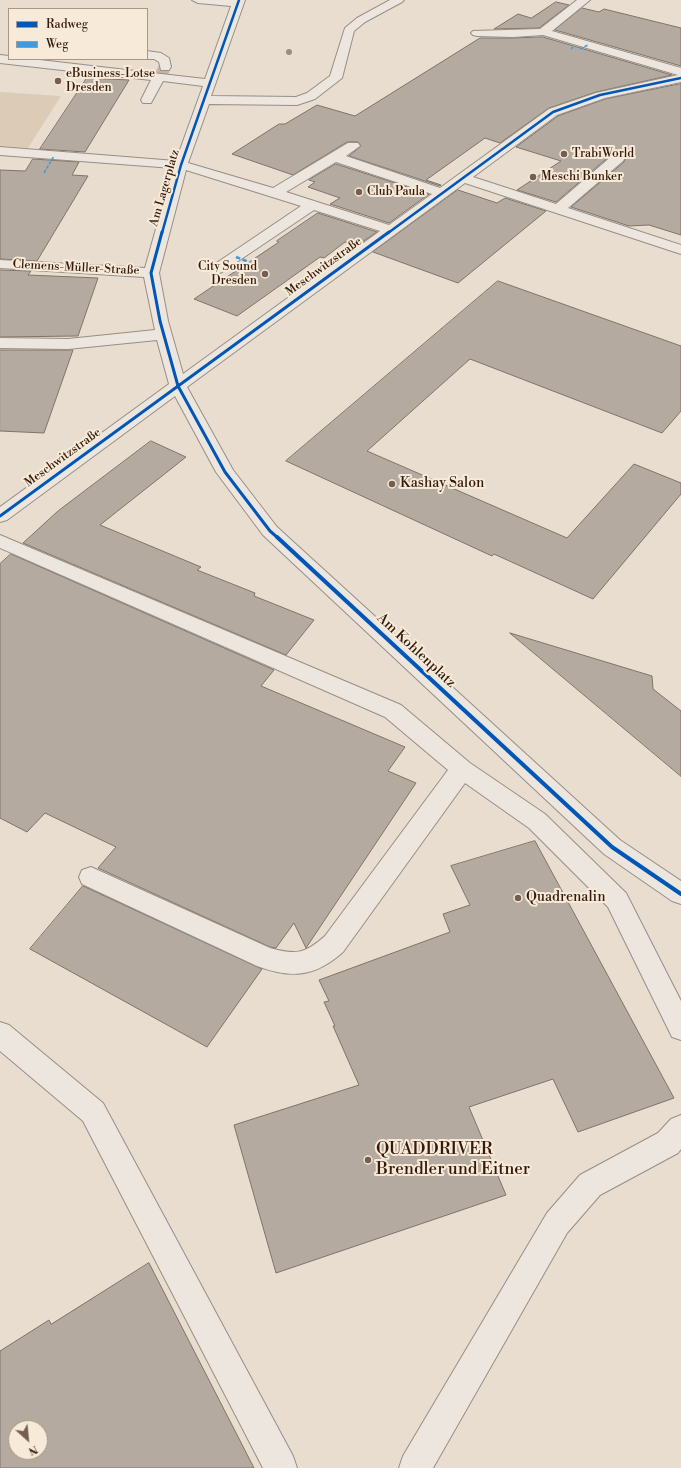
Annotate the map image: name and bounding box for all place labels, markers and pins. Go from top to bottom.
place label: eBusiness-Lotse Dresden [66,67,155,95]
marker: eBusiness-Lotse Dresden [53,76,63,86]
place label: TrabiWorld [572,147,634,161]
marker: TrabiWorld [559,149,569,159]
place label: Meschi Bunker [541,170,622,184]
marker: Meschi Bunker [528,172,538,182]
place label: Club Paula [367,185,425,199]
marker: Club Paula [354,187,364,197]
place label: City Sound Dresden [198,260,257,288]
marker: City Sound Dresden [260,269,270,279]
place label: Kashay Salon [400,476,484,492]
marker: Kashay Salon [387,479,397,489]
place label: Quadrenalin [526,890,606,906]
marker: Quadrenalin [513,893,523,903]
place label: QUADDRIVER Brendler und Eitner [376,1140,530,1180]
marker: QUADDRIVER Brendler und Eitner [363,1155,373,1165]

